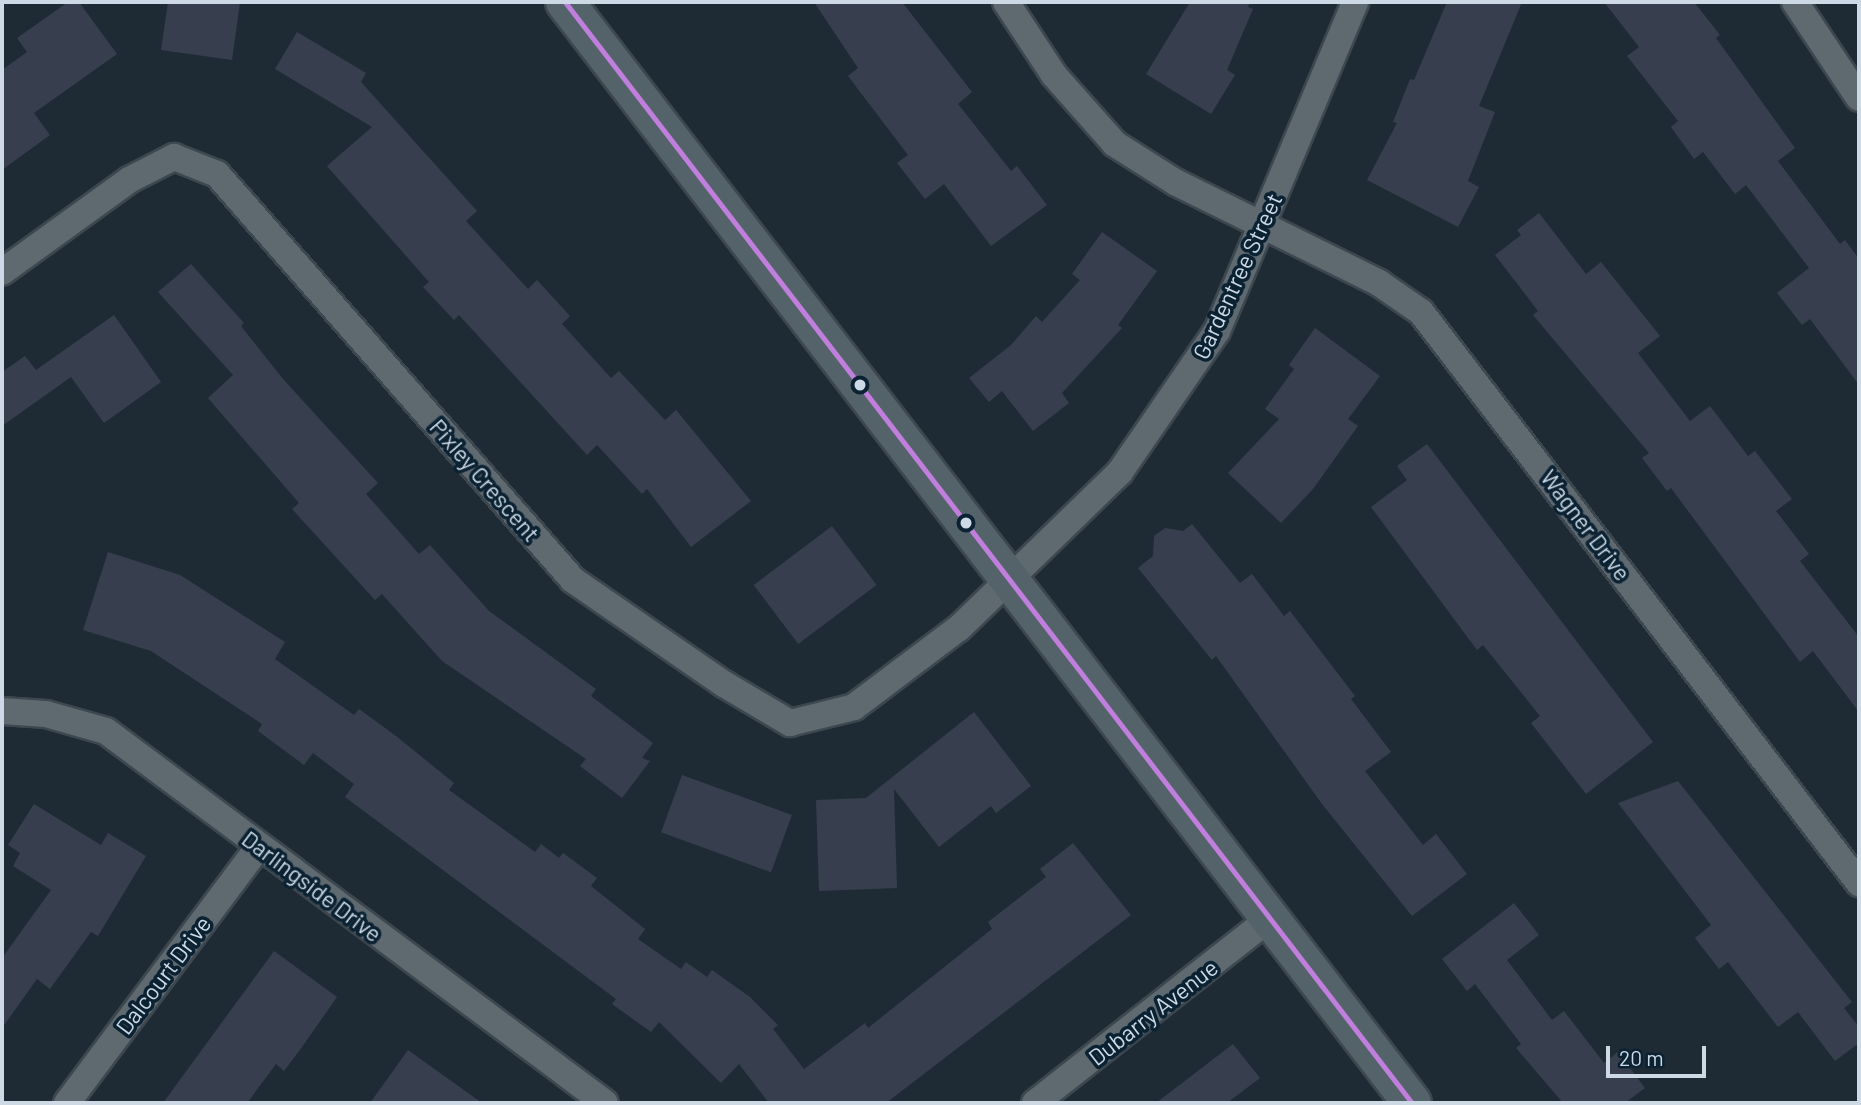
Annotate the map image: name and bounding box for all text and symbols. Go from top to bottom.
street label: Gardentree Street [1187,189,1287,363]
unlabelled marker [853,378,867,392]
street label: Pixley Crescent [424,413,546,547]
street label: Wagner Drive [1535,464,1637,586]
unlabelled marker [959,516,973,530]
street label: Darlingside Drive [237,825,387,947]
street label: Dalcourt Drive [110,910,216,1040]
street label: Dubarry Avenue [1083,953,1223,1071]
scale bar [1609,1032,1709,1076]
text: 20 m [1619,1045,1664,1070]

